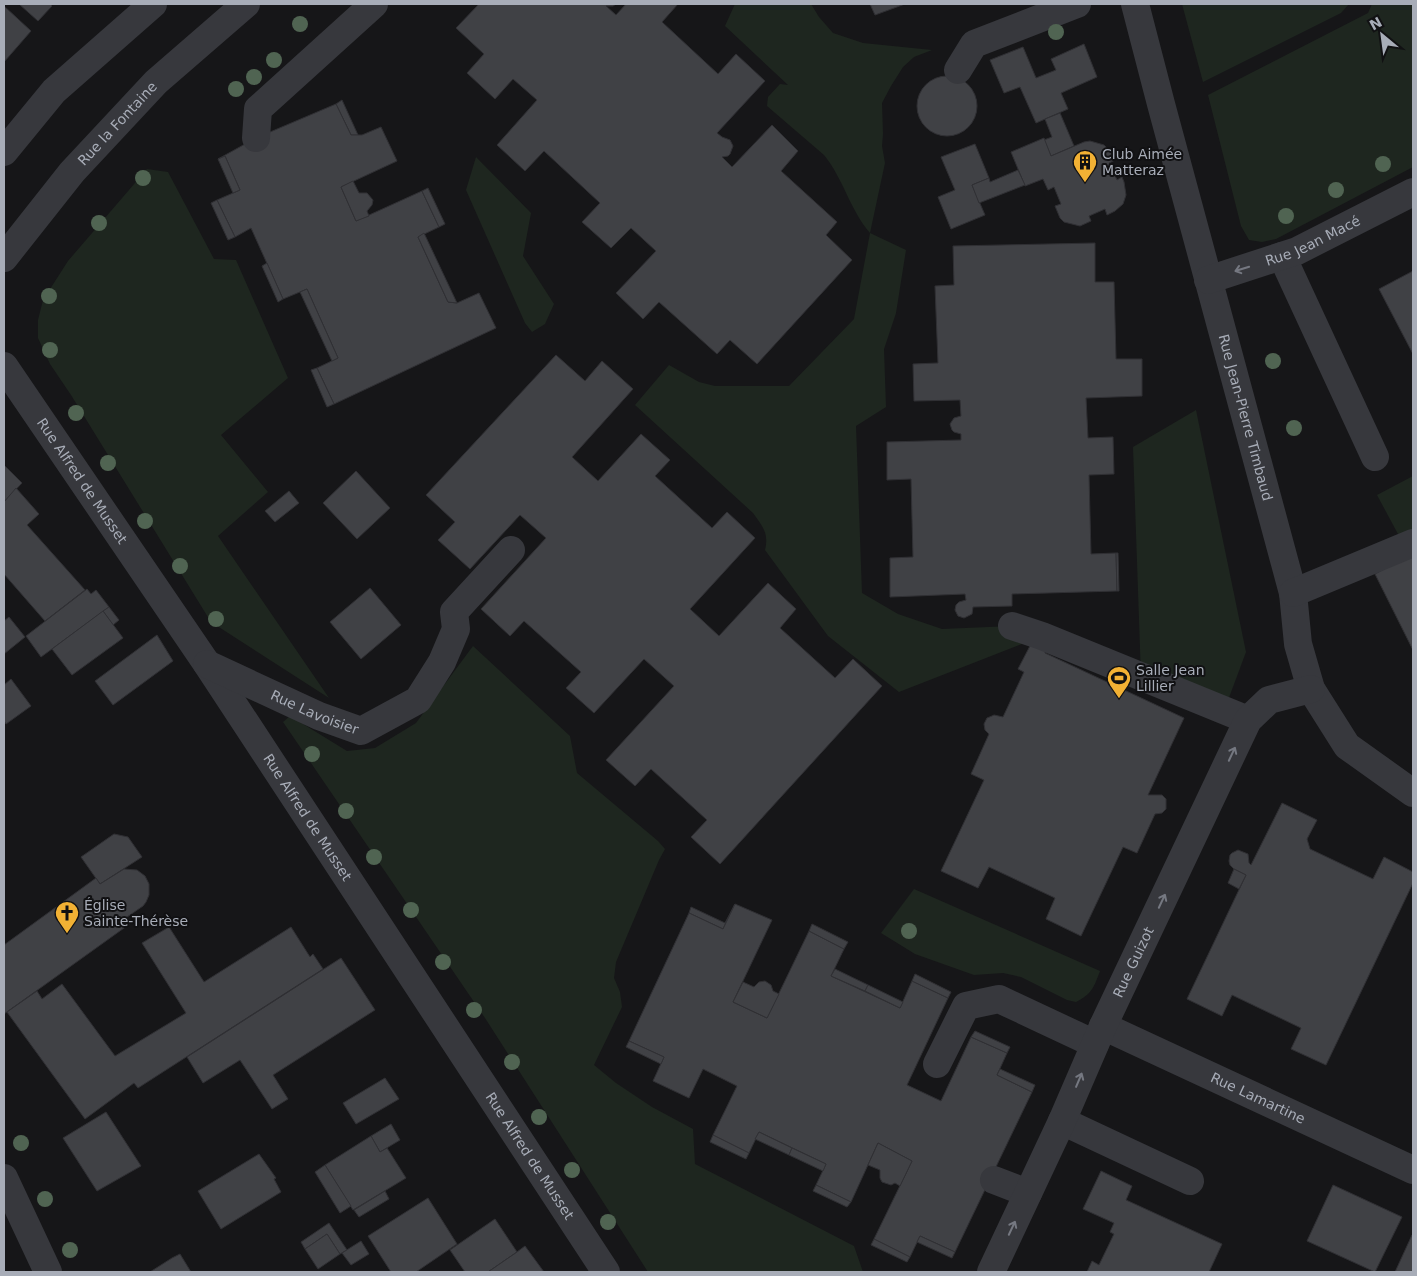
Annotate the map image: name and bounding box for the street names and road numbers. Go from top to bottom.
street label: Rue la Fontaine [74,78,160,169]
street label: Rue Jean Macé [1263,212,1363,269]
street label: Rue Jean-Pierre Timbaud [1215,332,1276,503]
street label: Rue Alfred de Musset [34,415,131,547]
street label: Rue Lavoisier [268,687,361,738]
street label: Rue Alfred de Musset [260,751,355,884]
street label: Rue Guizot [1110,924,1157,1000]
street label: Rue Lamartine [1208,1069,1308,1127]
street label: Rue Alfred de Musset [482,1089,578,1223]

